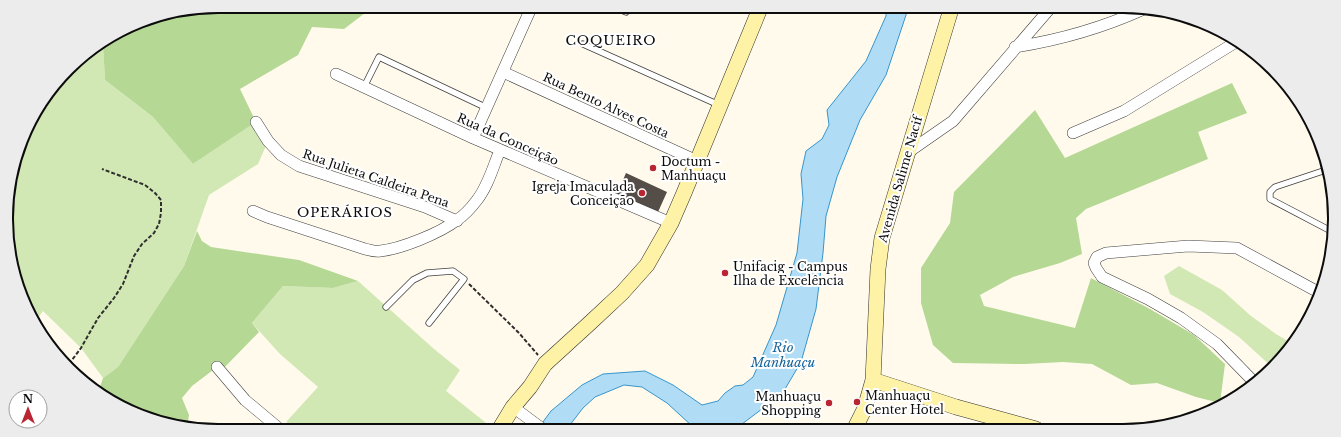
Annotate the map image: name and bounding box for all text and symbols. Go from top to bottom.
district label: COQUEIRO [565,32,657,49]
street label: Rua Bento Alves Costa [541,69,672,141]
street label: Rua da Conceição [455,110,561,168]
street label: Avenida Salime Nacif [874,112,926,245]
street label: Rua Julieta Caldeira Pena [301,146,452,210]
place label: Doctum - Manhuaçu [661,154,726,183]
marker: Doctum - Manhuaçu [648,163,658,173]
place label: Igreja Imaculada Conceição [532,179,634,208]
marker: Igreja Imaculada Conceição [637,188,647,198]
district label: OPERÁRIOS [297,204,393,221]
place label: Unifacig - Campus Ilha de Excelência [733,259,848,288]
marker: Unifacig - Campus Ilha de Excelência [720,268,730,278]
water label: Rio Manhuaçu [750,339,815,371]
place label: Manhuaçu Center Hotel [865,388,944,417]
north arrow [8,389,48,429]
place label: Manhuaçu Shopping [756,389,822,418]
text: N [23,392,34,406]
marker: Manhuaçu Center Hotel [852,397,862,407]
marker: Manhuaçu Shopping [824,398,834,408]

